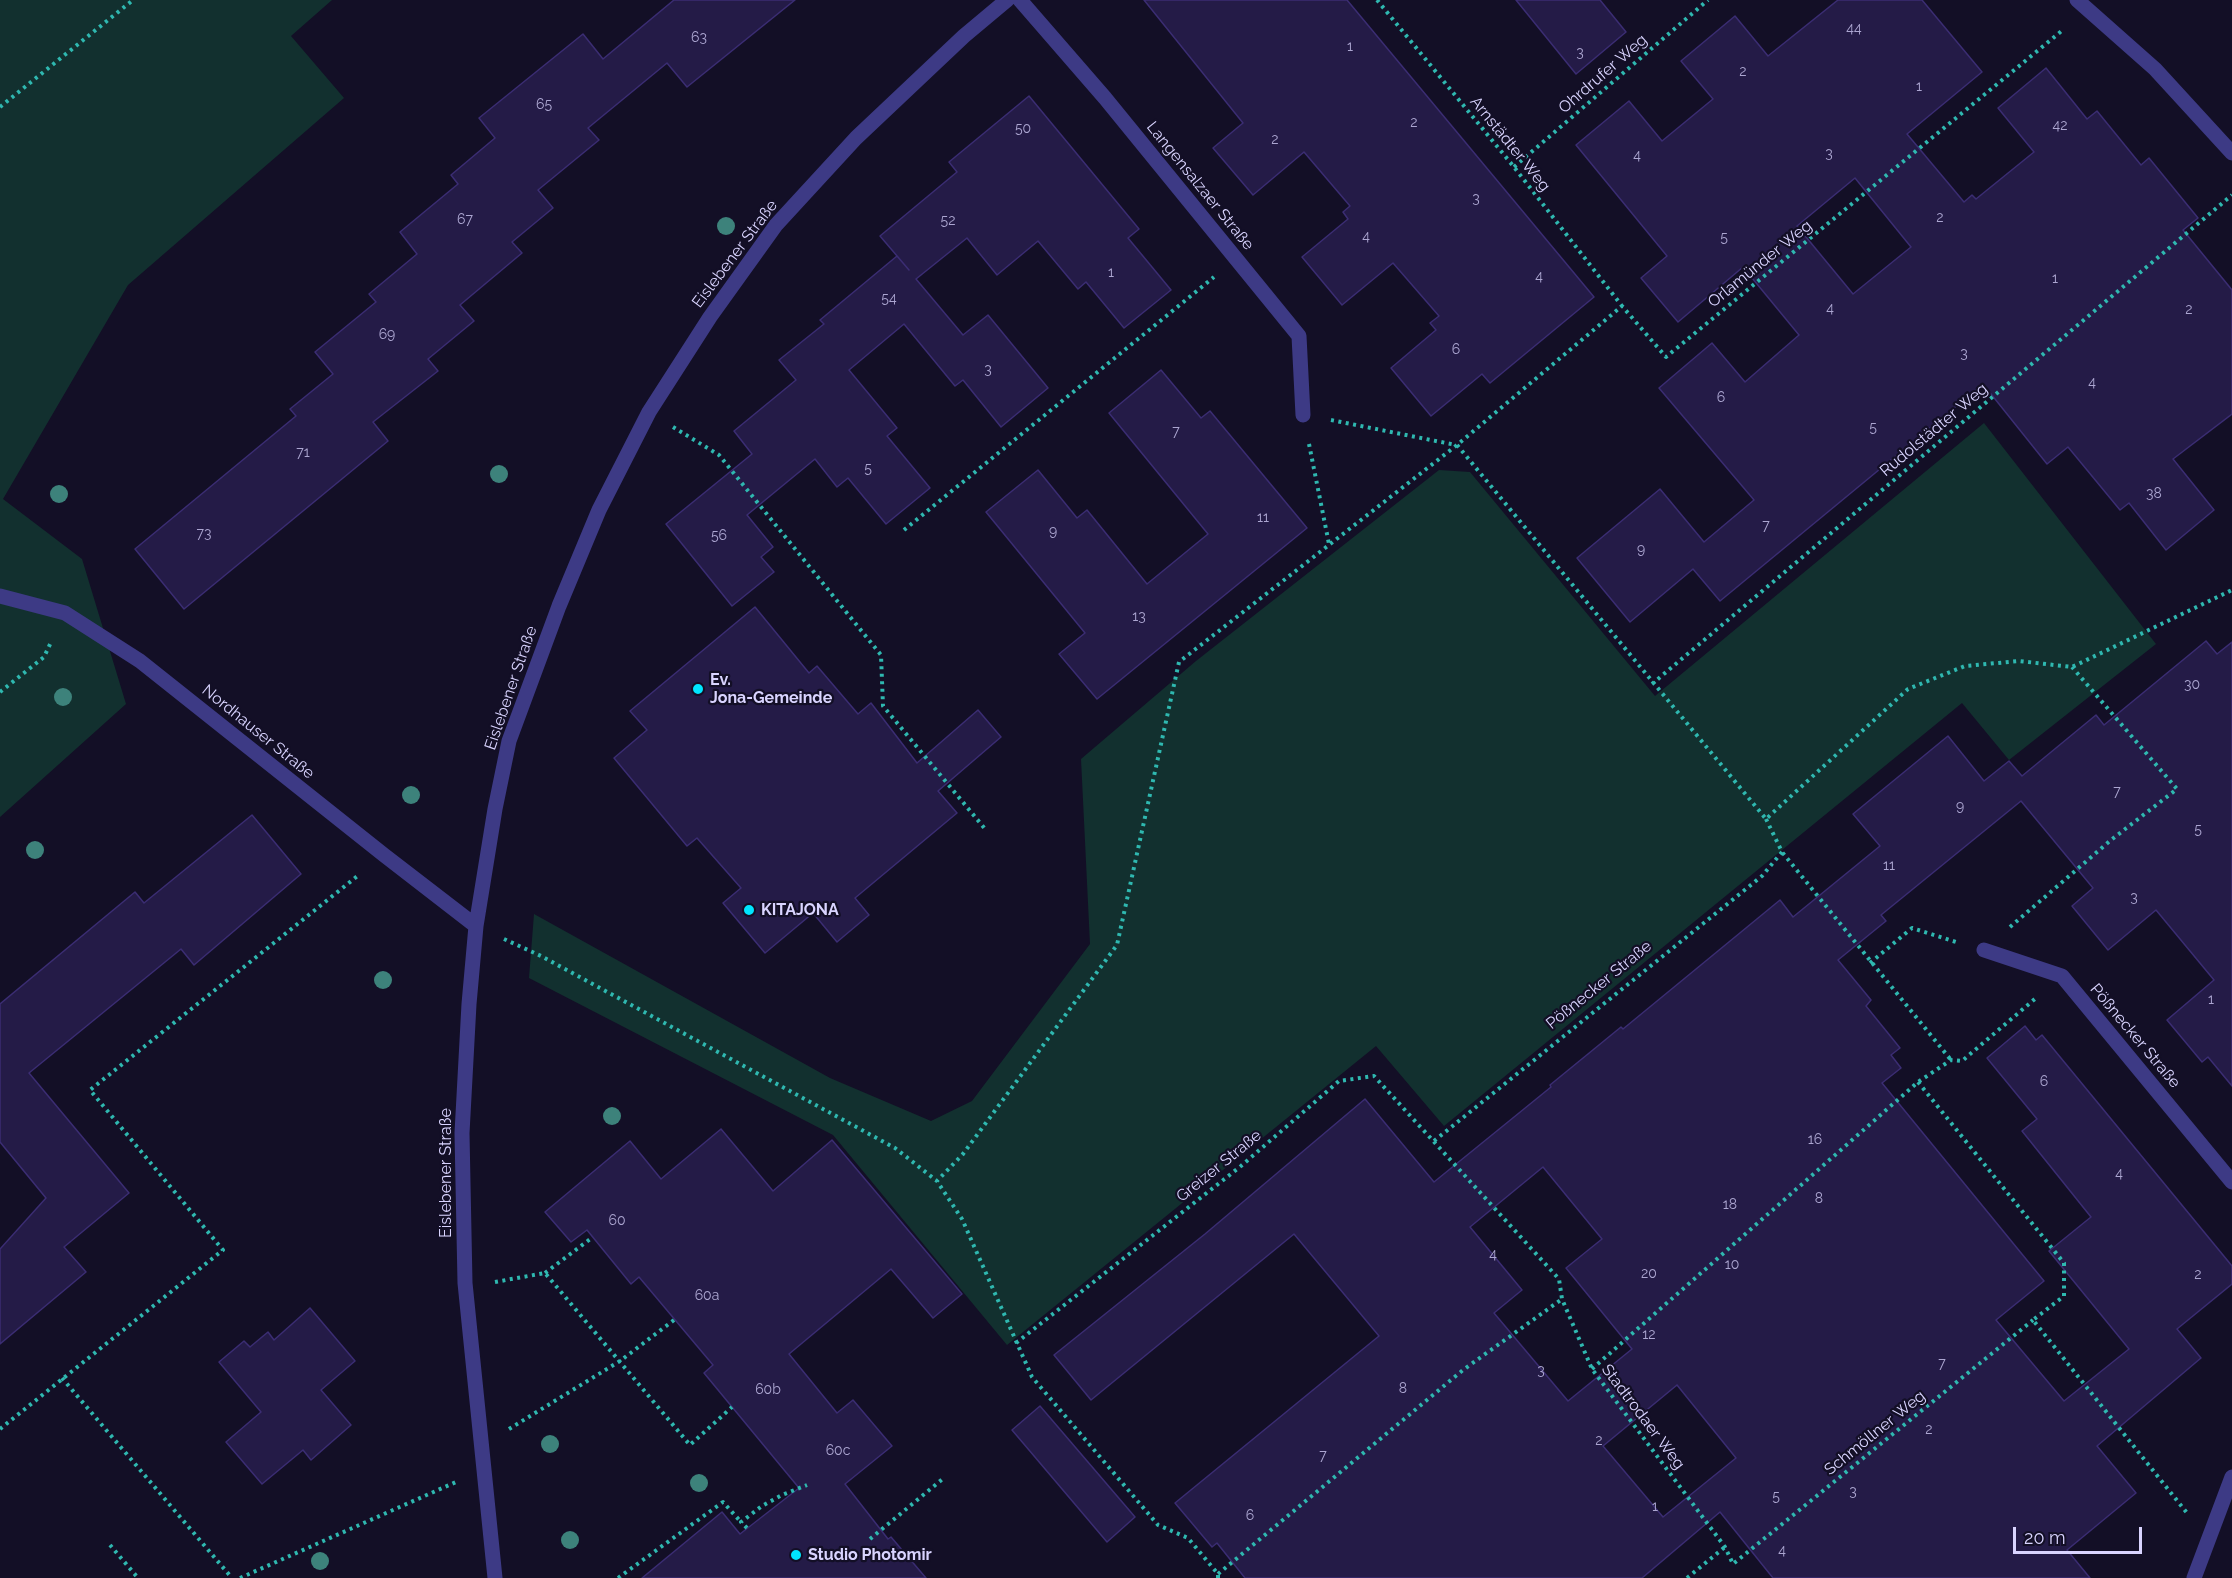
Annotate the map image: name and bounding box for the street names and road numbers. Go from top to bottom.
street label: Ohrdrufer Weg [1555,30,1651,118]
street label: Arnstädter Weg [1466,93,1554,195]
street label: Langensalzaer Straße [1142,118,1258,254]
street label: Eislebener Straße [688,196,782,312]
street label: Orlamünder Weg [1704,216,1816,312]
street label: Rudolstädter Weg [1876,379,1992,481]
street label: Eislebener Straße [481,623,541,753]
street label: Nordhauser Straße [198,681,318,783]
street label: Pößnecker Straße [1542,937,1656,1033]
street label: Pößnecker Straße [2086,980,2184,1092]
street label: Eislebener Straße [436,1108,456,1238]
street label: Greizer Straße [1173,1126,1265,1206]
street label: Stadtrodaer Weg [1597,1361,1689,1473]
street label: Schmöllner Weg [1821,1386,1929,1480]

